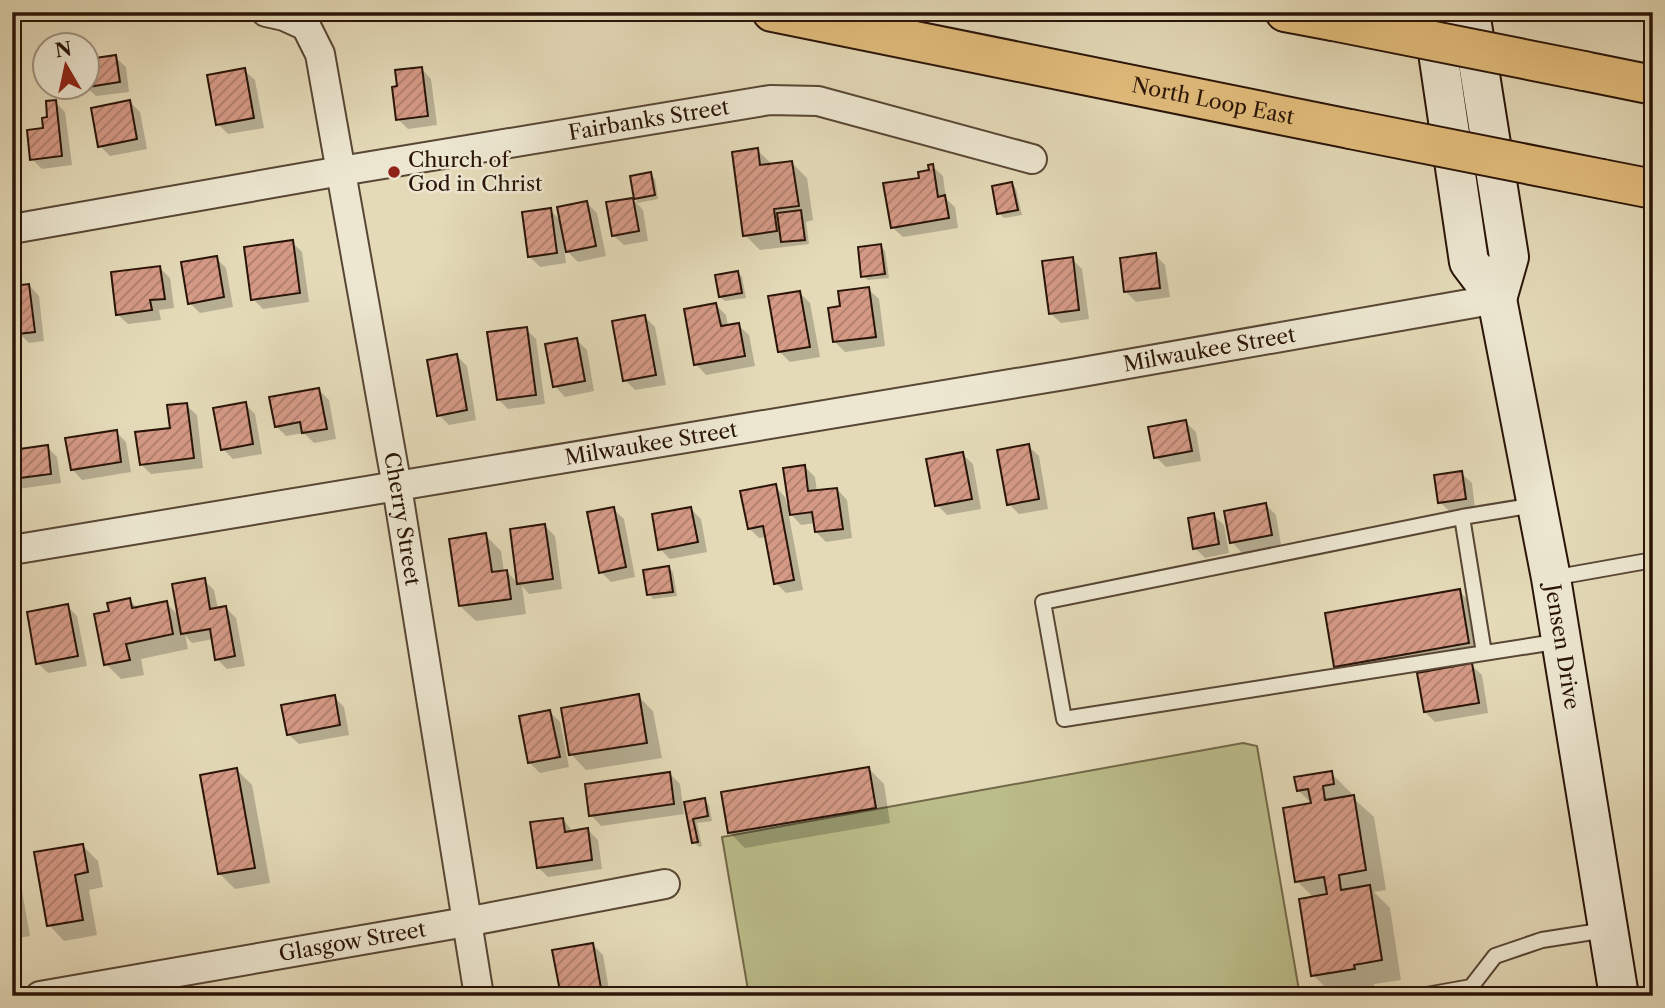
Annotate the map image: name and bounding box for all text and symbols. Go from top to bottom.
north arrow [32,32,102,102]
text: N [53,37,73,62]
street label: North Loop East [1130,72,1297,130]
street label: Fairbanks Street [566,94,731,145]
place label: Church of God in Christ [408,147,543,196]
marker: Church of God in Christ [386,164,402,180]
street label: Milwaukee Street [1121,322,1298,377]
street label: Milwaukee Street [563,417,740,470]
street label: Cherry Street [379,450,426,588]
street label: Jensen Drive [1540,579,1585,711]
street label: Glasgow Street [277,916,428,966]

